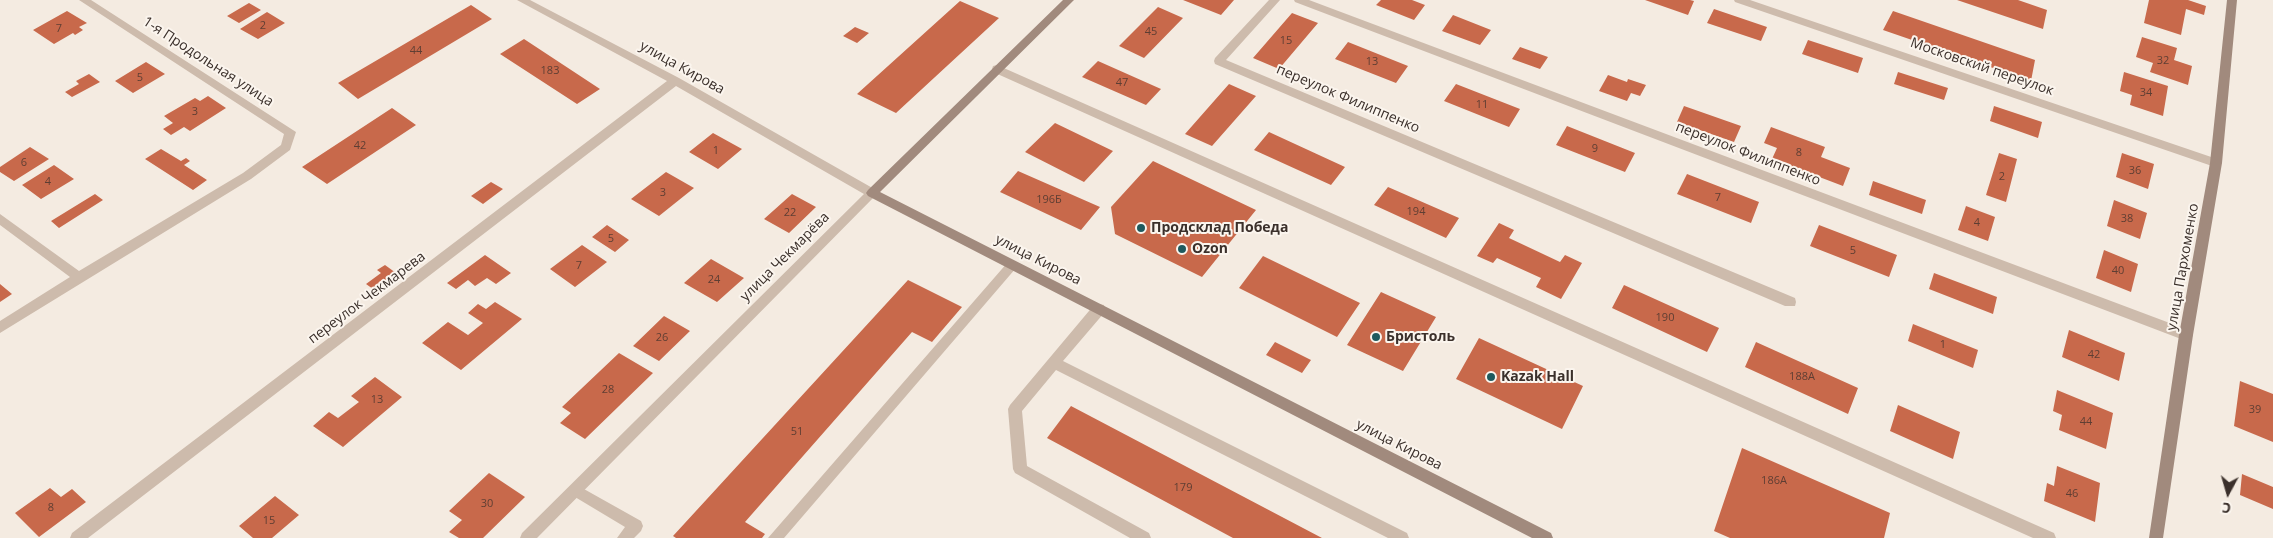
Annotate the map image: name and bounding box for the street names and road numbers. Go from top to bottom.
street label: 1-я Продольная улица [140,13,276,111]
street label: Московский переулок [1908,35,2056,99]
street label: улица Кирова [637,38,727,98]
street label: переулок Филиппенко [1274,61,1422,137]
street label: переулок Филиппенко [1673,119,1823,189]
street label: улица Пархоменко [2164,202,2202,332]
street label: улица Чекмарёва [737,209,833,305]
street label: улица Кирова [992,231,1084,289]
street label: переулок Чекмарева [305,248,429,348]
street label: улица Кирова [1353,416,1445,474]

